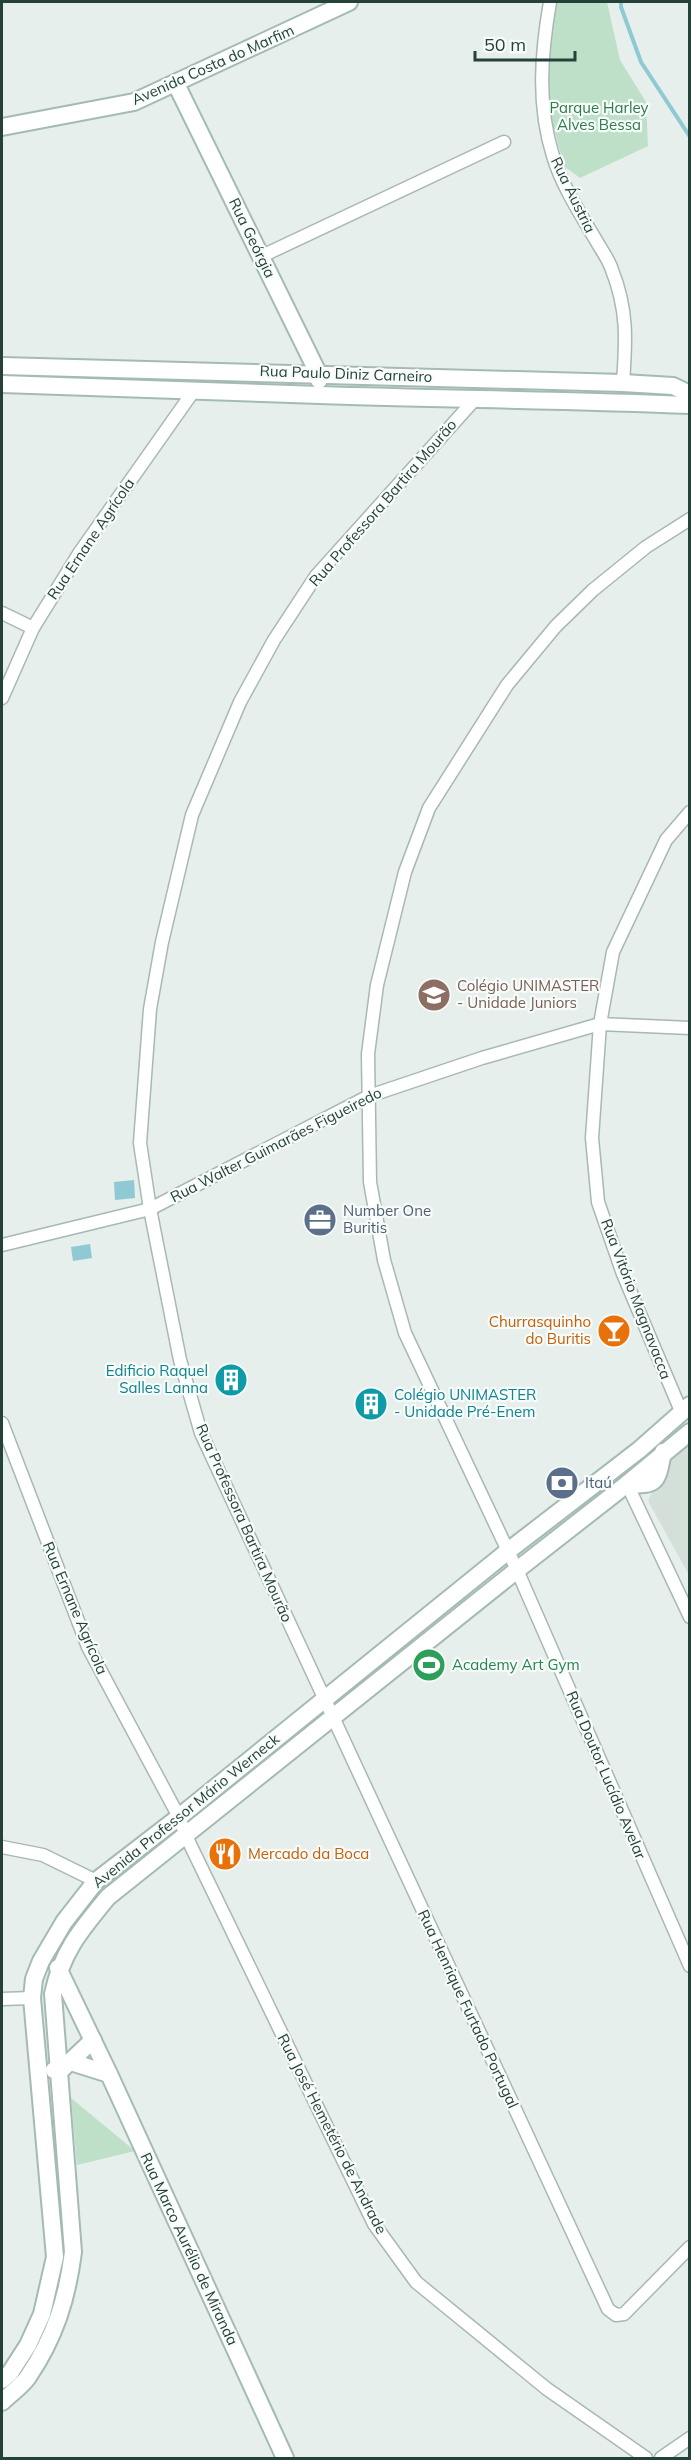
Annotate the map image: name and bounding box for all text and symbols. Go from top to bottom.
street label: Avenida Costa do Marfim [129,20,297,109]
scale bar [475,24,576,62]
text: 50 m [484,33,526,56]
park label: Parque Harley Alves Bessa [549,98,649,134]
street label: Rua Áustria [547,154,600,236]
street label: Rua Geórgia [225,195,280,281]
street label: Rua Paulo Diniz Carneiro [259,361,433,386]
street label: Rua Professora Bartira Mourão [305,415,460,590]
street label: Rua Ernane Agrícola [43,474,138,603]
place label: Colégio UNIMASTER - Unidade Juniors [457,976,599,1012]
school or university icon: Colégio UNIMASTER - Unidade Juniors [416,977,452,1013]
street label: Rua Walter Guimarães Figueiredo [167,1083,385,1206]
place label: Number One Buritis [343,1201,431,1237]
office icon: Number One Buritis [302,1202,338,1238]
street label: Rua Vitório Magnavacca [597,1216,676,1382]
place label: Churrasquinho do Buritis [489,1312,591,1348]
bar icon: Churrasquinho do Buritis [596,1313,632,1349]
place label: Edificio Raquel Salles Lanna [106,1361,208,1397]
building icon: Edificio Raquel Salles Lanna [213,1362,249,1398]
place label: Colégio UNIMASTER - Unidade Pré-Enem [394,1385,536,1421]
building icon: Colégio UNIMASTER - Unidade Pré-Enem [353,1386,389,1422]
street label: Rua Professora Bartira Mourão [192,1421,297,1625]
bank icon: Itaú [544,1465,580,1501]
place label: Itaú [585,1473,612,1492]
street label: Rua Ernane Agrícola [39,1539,112,1677]
sports icon: Academy Art Gym [411,1647,447,1683]
place label: Academy Art Gym [452,1655,580,1674]
street label: Rua Doutor Lucídio Avelar [562,1688,651,1862]
street label: Avenida Professor Mário Werneck [88,1729,283,1892]
restaurant icon: Mercado da Boca [207,1836,243,1872]
place label: Mercado da Boca [248,1844,369,1863]
street label: Rua Henrique Furtado Portugal [414,1906,523,2111]
street label: Rua José Hemetério de Andrade [274,2030,391,2237]
street label: Rua Marco Aurélio de Miranda [136,2149,243,2348]

